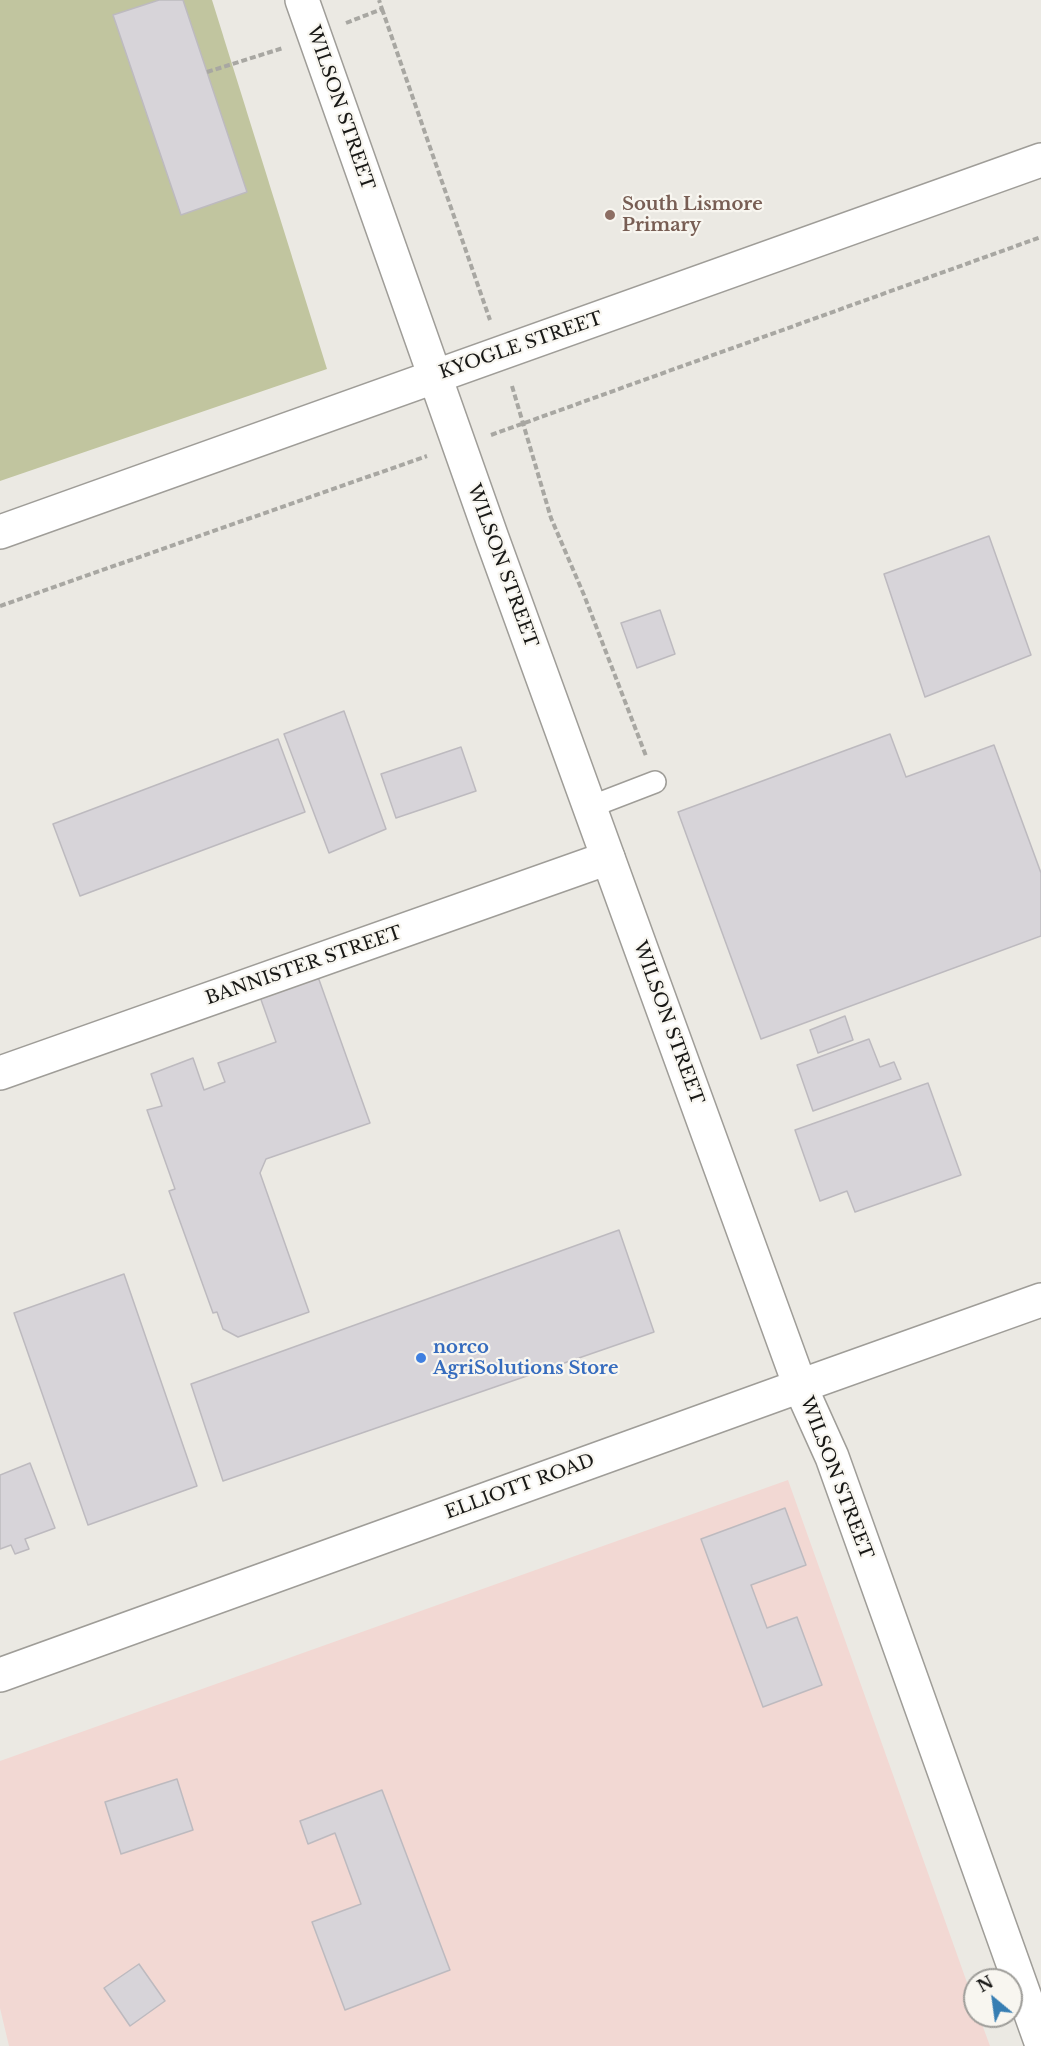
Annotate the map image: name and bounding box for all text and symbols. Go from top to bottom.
street label: WILSON STREET [302,23,378,193]
place label: South Lismore Primary [622,194,763,236]
marker: South Lismore Primary [603,208,617,222]
street label: KYOGLE STREET [437,308,605,384]
street label: WILSON STREET [462,481,542,651]
street label: BANNISTER STREET [203,922,405,1010]
street label: WILSON STREET [628,938,708,1108]
place label: norco AgriSolutions Store [433,1337,618,1380]
marker: norco AgriSolutions Store [414,1351,428,1365]
street label: WILSON STREET [795,1394,877,1562]
street label: ELLIOTT ROAD [442,1450,598,1524]
north arrow [963,1968,1023,2028]
text: N [974,1972,997,1996]

